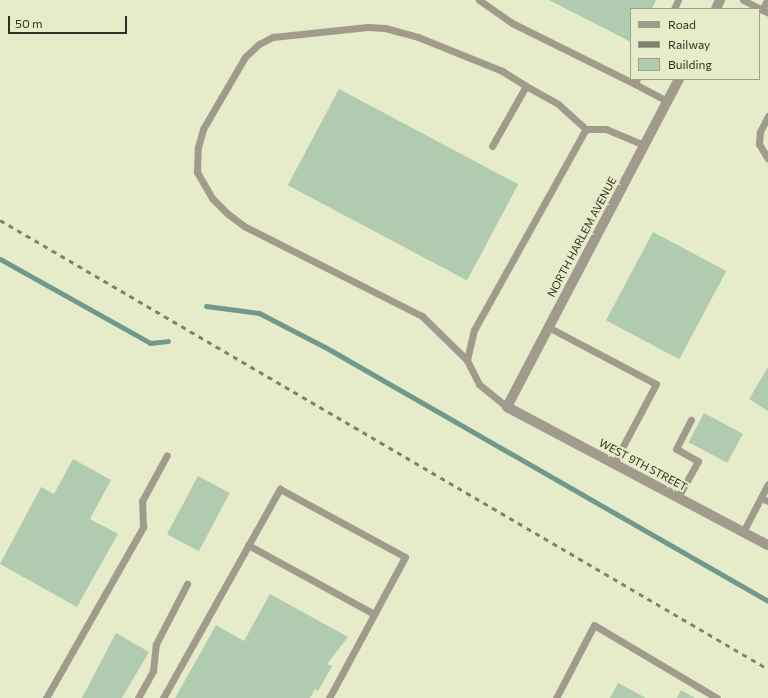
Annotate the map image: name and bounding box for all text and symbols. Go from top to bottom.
scale bar [10,8,129,34]
legend [630,8,760,80]
text: 50 m [15,16,43,30]
text: Road [668,17,696,31]
text: Railway [668,37,710,51]
text: Building [668,57,712,71]
street label: NORTH HARLEM AVENUE [545,175,619,299]
street label: WEST 9TH STREET [597,436,689,494]

